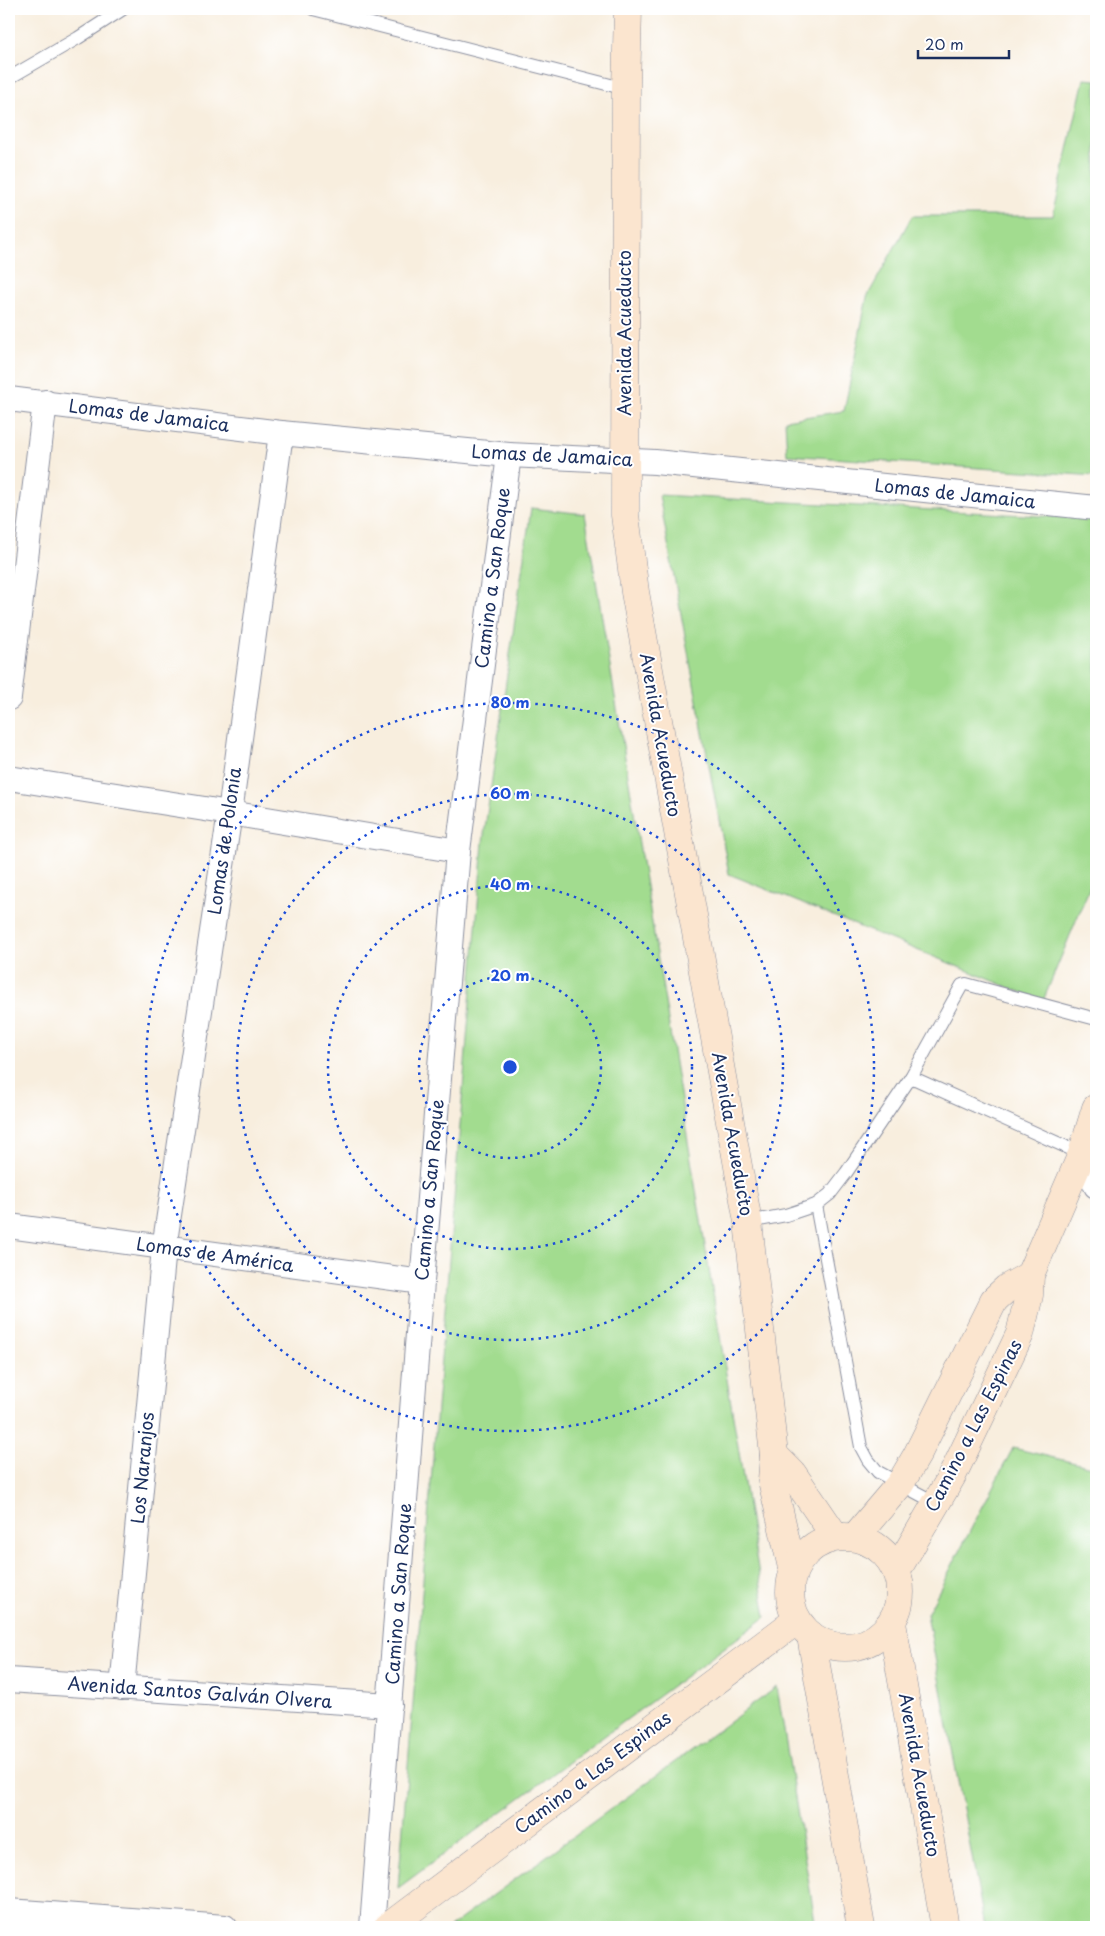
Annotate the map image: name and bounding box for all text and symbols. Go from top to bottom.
scale bar [918,28,1009,60]
text: 20 m [925,32,964,55]
street label: Avenida Acueducto [610,250,637,416]
street label: Lomas de Jamaica [67,391,232,438]
street label: Lomas de Jamaica [471,437,634,472]
street label: Lomas de Jamaica [873,471,1038,514]
street label: Camino a San Roque [467,486,516,670]
street label: Avenida Acueducto [634,651,689,819]
text: 80 m [490,690,530,713]
street label: Lomas de Polonia [200,765,247,916]
text: 60 m [490,781,530,804]
text: 40 m [490,872,530,895]
text: 20 m [491,963,529,986]
street label: Avenida Acueducto [706,1050,761,1218]
centre of rings [501,1058,519,1076]
street label: Camino a San Roque [407,1098,450,1282]
street label: Lomas de América [135,1229,296,1278]
street label: Camino a Las Espinas [917,1334,1028,1516]
street label: Los Naranjos [123,1411,160,1525]
street label: Camino a San Roque [378,1502,417,1686]
street label: Avenida Santos Galván Olvera [67,1669,333,1714]
street label: Avenida Acueducto [893,1691,948,1859]
street label: Camino a Las Espinas [508,1704,676,1840]

